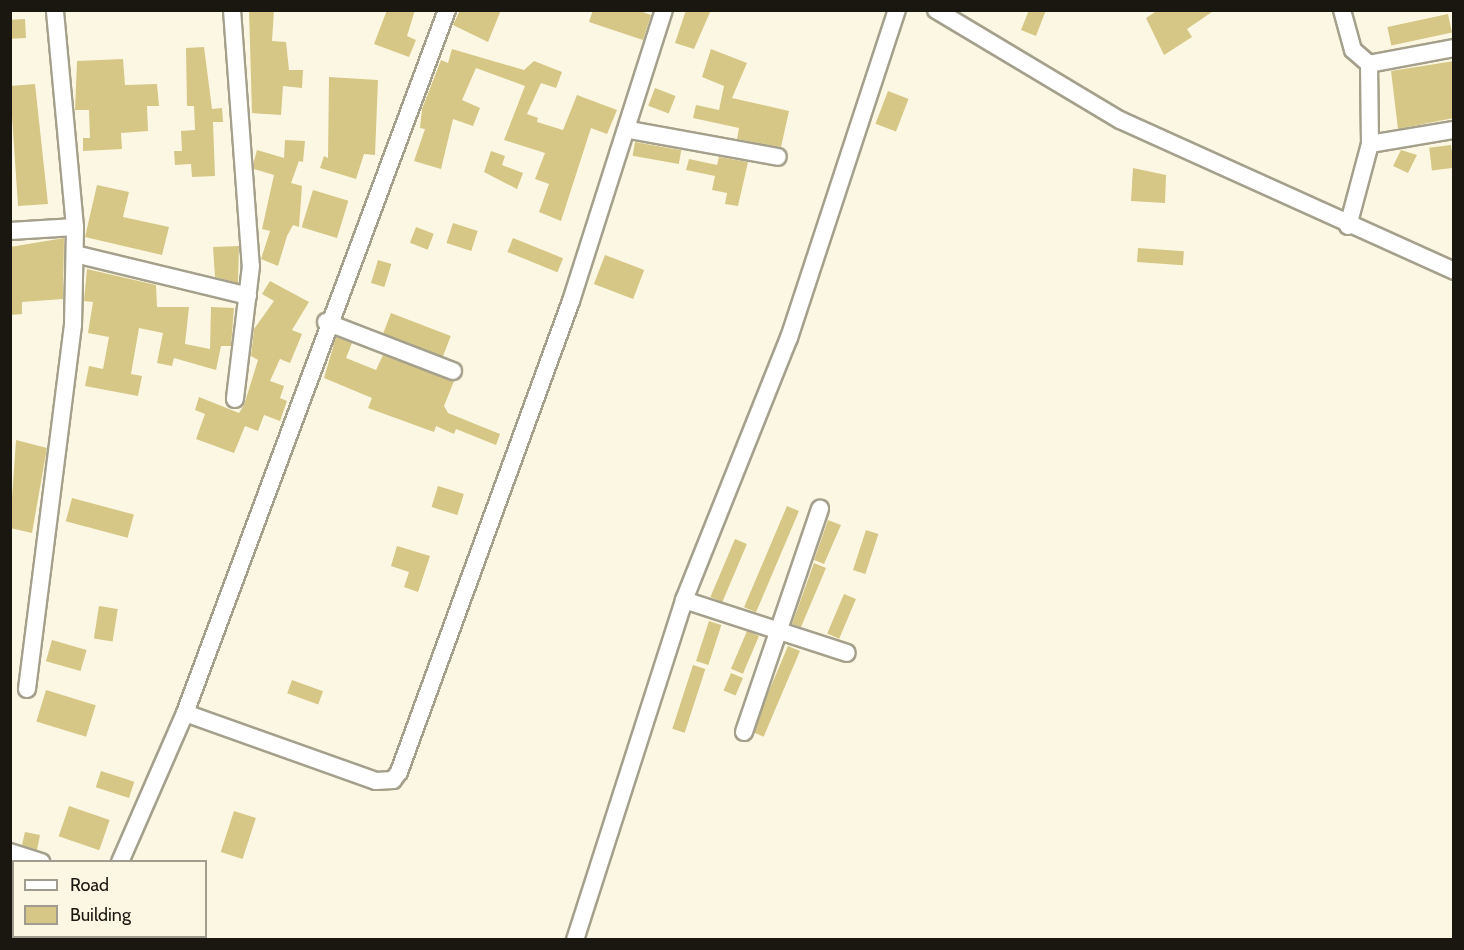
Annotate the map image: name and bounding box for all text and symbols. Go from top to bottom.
legend [12,860,207,938]
text: Road [70,874,109,896]
text: Building [70,904,131,926]

